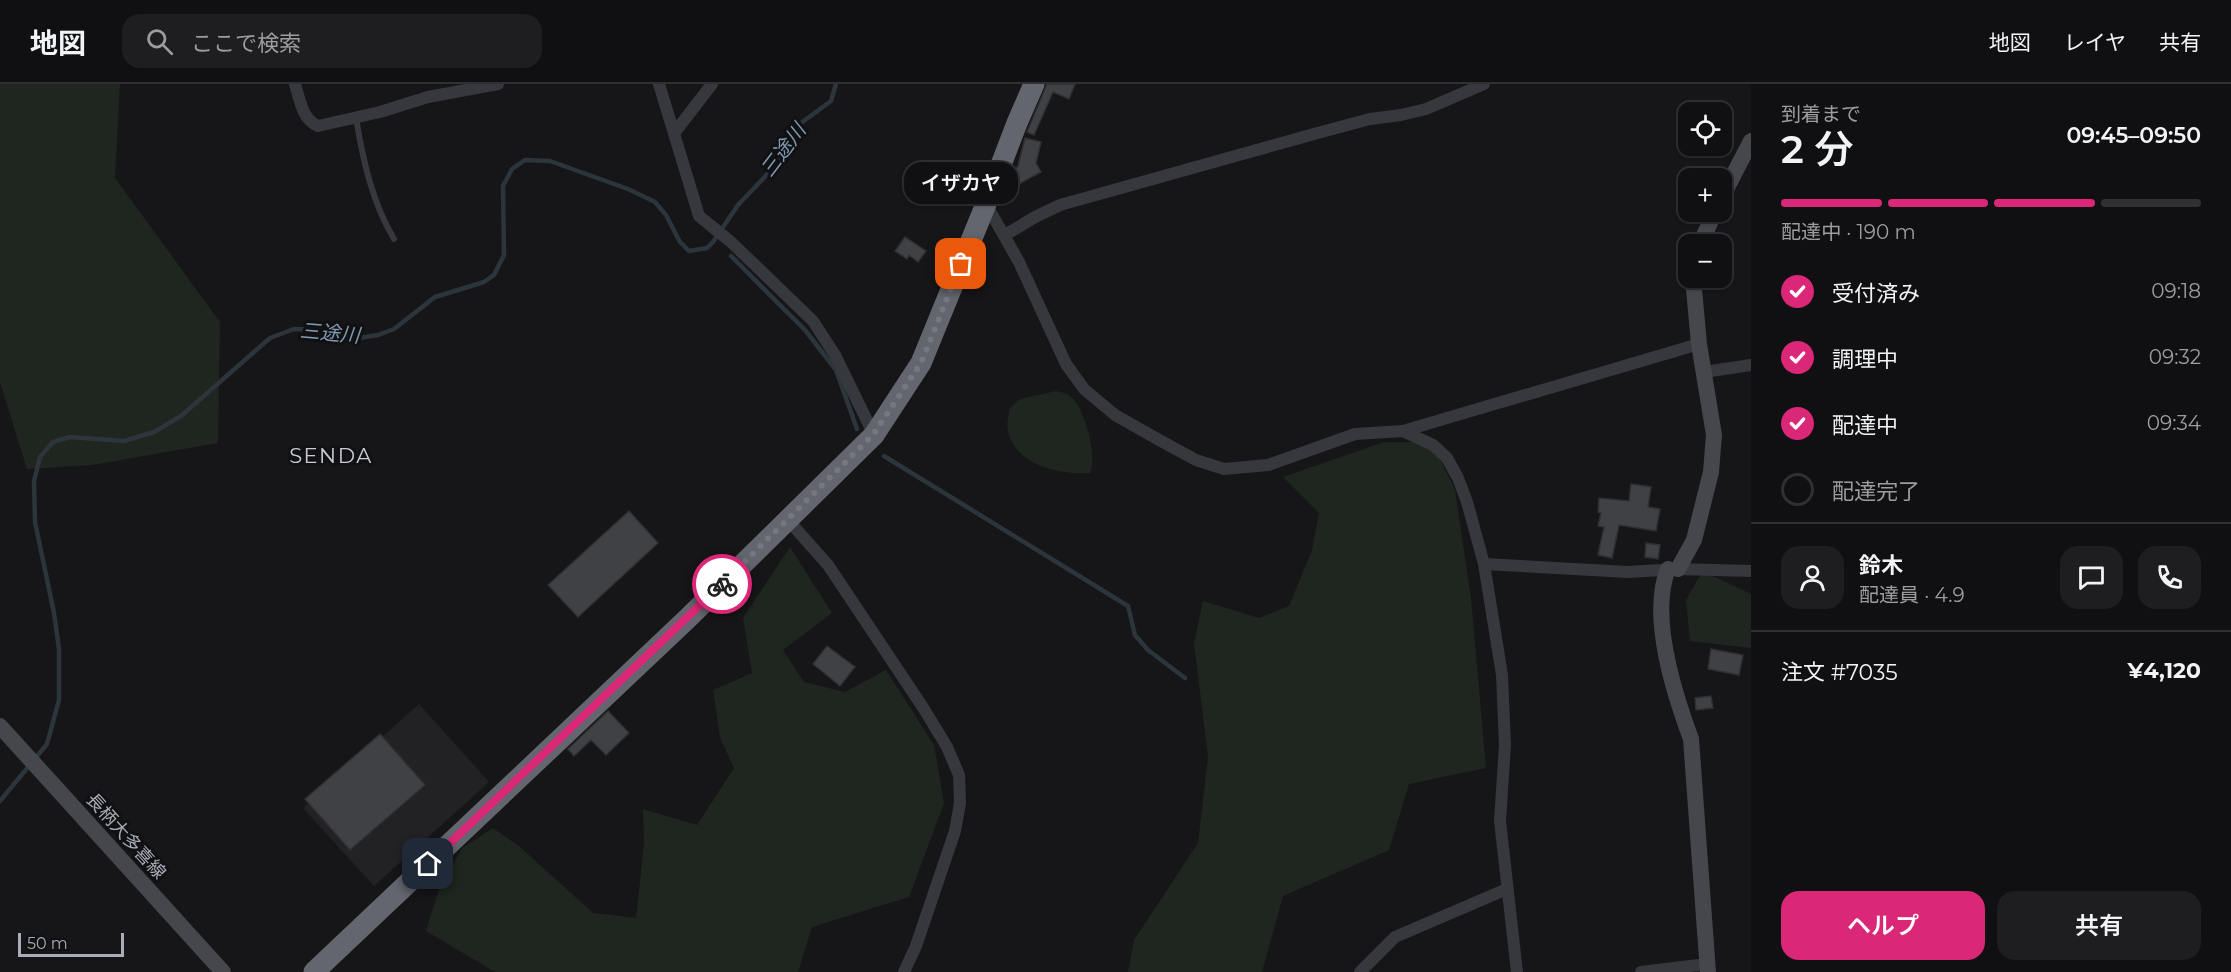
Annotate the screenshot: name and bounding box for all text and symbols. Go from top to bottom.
search box [122,14,542,68]
icon: search [143,25,176,58]
text: 地図 [30,26,86,60]
text: ここで検索 [191,30,301,57]
text: 地図 [1989,30,2031,55]
text: レイヤ [2064,30,2126,55]
text: 共有 [2159,30,2201,55]
map controls [1678,102,1732,288]
button: locate [1678,102,1732,156]
text: 到着まで [1781,102,1861,126]
water label: 三途川 [755,117,812,181]
text: 09:45–09:50 [2067,122,2201,149]
text: 2 分 [1781,125,1853,173]
callout: イザカヤ [904,162,1018,204]
button: + [1678,168,1732,222]
text: イザカヤ [921,171,1001,195]
text: 配達中 · 190 m [1781,220,1916,244]
button: − [1678,234,1732,288]
pin [935,238,986,289]
icon: bag [944,247,977,280]
icon: check [1781,275,1814,308]
text: 09:18 [2151,279,2201,303]
text: 受付済み [1832,280,1920,307]
water label: 三途川 [299,318,363,348]
icon: check [1781,341,1814,374]
text: 09:32 [2149,345,2201,369]
text: 調理中 [1832,346,1898,373]
icon: check [1781,407,1814,440]
text: 09:34 [2147,411,2201,435]
text: 配達中 [1832,412,1898,439]
district label: SENDA [289,443,373,468]
text: 配達完了 [1832,478,1920,505]
button: person [1781,546,1844,609]
button: chat [2060,546,2123,609]
button: phone [2138,546,2201,609]
text: 鈴木 [1859,552,1903,579]
courier [692,554,752,614]
icon: bike [706,568,739,601]
text: 配達員 · 4.9 [1859,583,1965,607]
text: ¥4,120 [2127,657,2201,684]
text: 注文 #7035 [1781,659,1898,686]
street label: 長柄大多喜線 [82,789,170,883]
pin [402,838,453,889]
icon: home [411,847,444,880]
button: ヘルプ [1781,891,1985,960]
button: 共有 [1997,891,2201,960]
scale bar [18,930,124,958]
text: 50 m [27,934,68,953]

